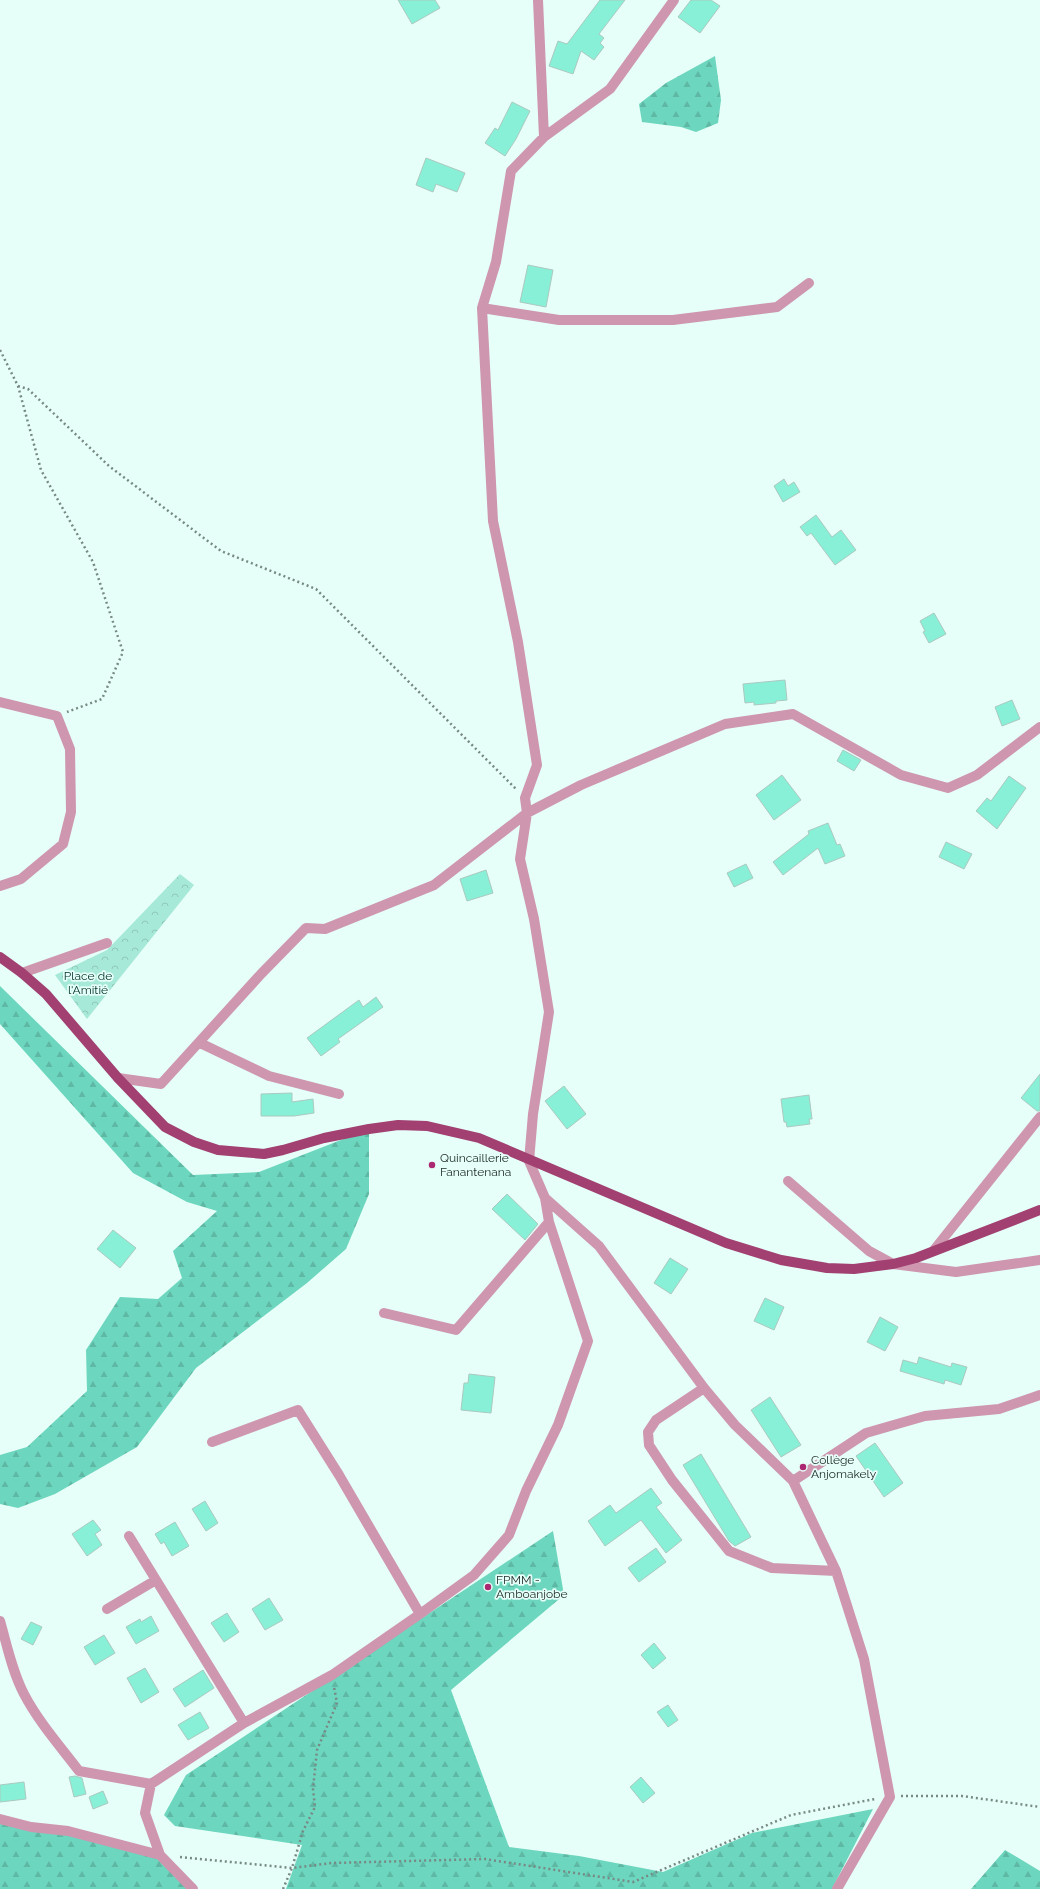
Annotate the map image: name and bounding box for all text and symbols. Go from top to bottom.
park label: Place de l'Amitié [64,969,112,997]
place label: Quincaillerie Fanantenana [440,1151,511,1179]
marker: Quincaillerie Fanantenana [427,1160,437,1170]
place label: Collège Anjomakely [811,1453,877,1481]
marker: Collège Anjomakely [798,1462,808,1472]
place label: FPMM - Amboanjobe [496,1573,568,1601]
marker: FPMM - Amboanjobe [483,1582,493,1592]

